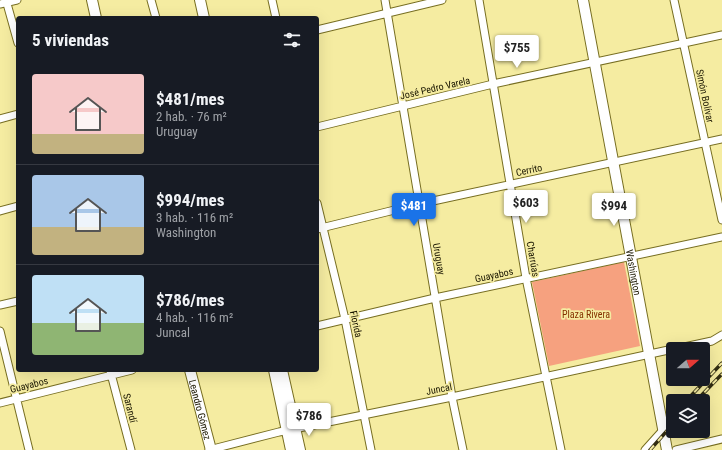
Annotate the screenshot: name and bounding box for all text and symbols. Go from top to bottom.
icon: filters [281,29,303,51]
text: 5 viviendas [32,30,109,50]
pin: $755 [493,35,541,69]
text: $755 [504,40,530,55]
street label: Simón Bolívar [694,68,716,124]
street label: José Pedro Varela [399,75,471,101]
text: $481/mes [156,89,224,109]
icon: home [64,90,112,138]
text: 2 hab. · 76 m² [156,109,227,124]
text: Uruguay [156,124,198,139]
street label: Cerrito [515,162,543,178]
text: $994/mes [156,190,224,210]
pin: $603 [502,190,550,224]
icon: home [64,191,112,239]
pin: $481 [390,193,438,227]
pin: $994 [590,193,638,227]
text: $603 [513,195,539,210]
text: $481 [401,198,427,213]
text: $994 [601,198,627,213]
text: 3 hab. · 116 m² [156,210,233,225]
text: Washington [156,225,216,240]
street label: Charrúas [524,241,542,278]
street label: Uruguay [431,242,447,276]
street label: Washington [624,248,644,296]
street label: Guayabos [474,265,515,284]
text: $786/mes [156,290,224,310]
icon: home [64,291,112,339]
park label: Plaza Rivera [562,309,610,320]
text: 4 hab. · 116 m² [156,310,233,325]
street label: Florida [348,310,364,339]
text: Juncal [156,325,190,340]
north arrow [666,342,710,386]
map controls [666,342,710,438]
street label: Guayabos [9,375,50,395]
street label: Leandro Gómez [187,378,214,441]
street label: Juncal [425,381,453,397]
street label: Sarandí [121,392,139,424]
button: layers [666,394,710,438]
pin: $786 [285,403,333,437]
text: $786 [296,408,322,423]

